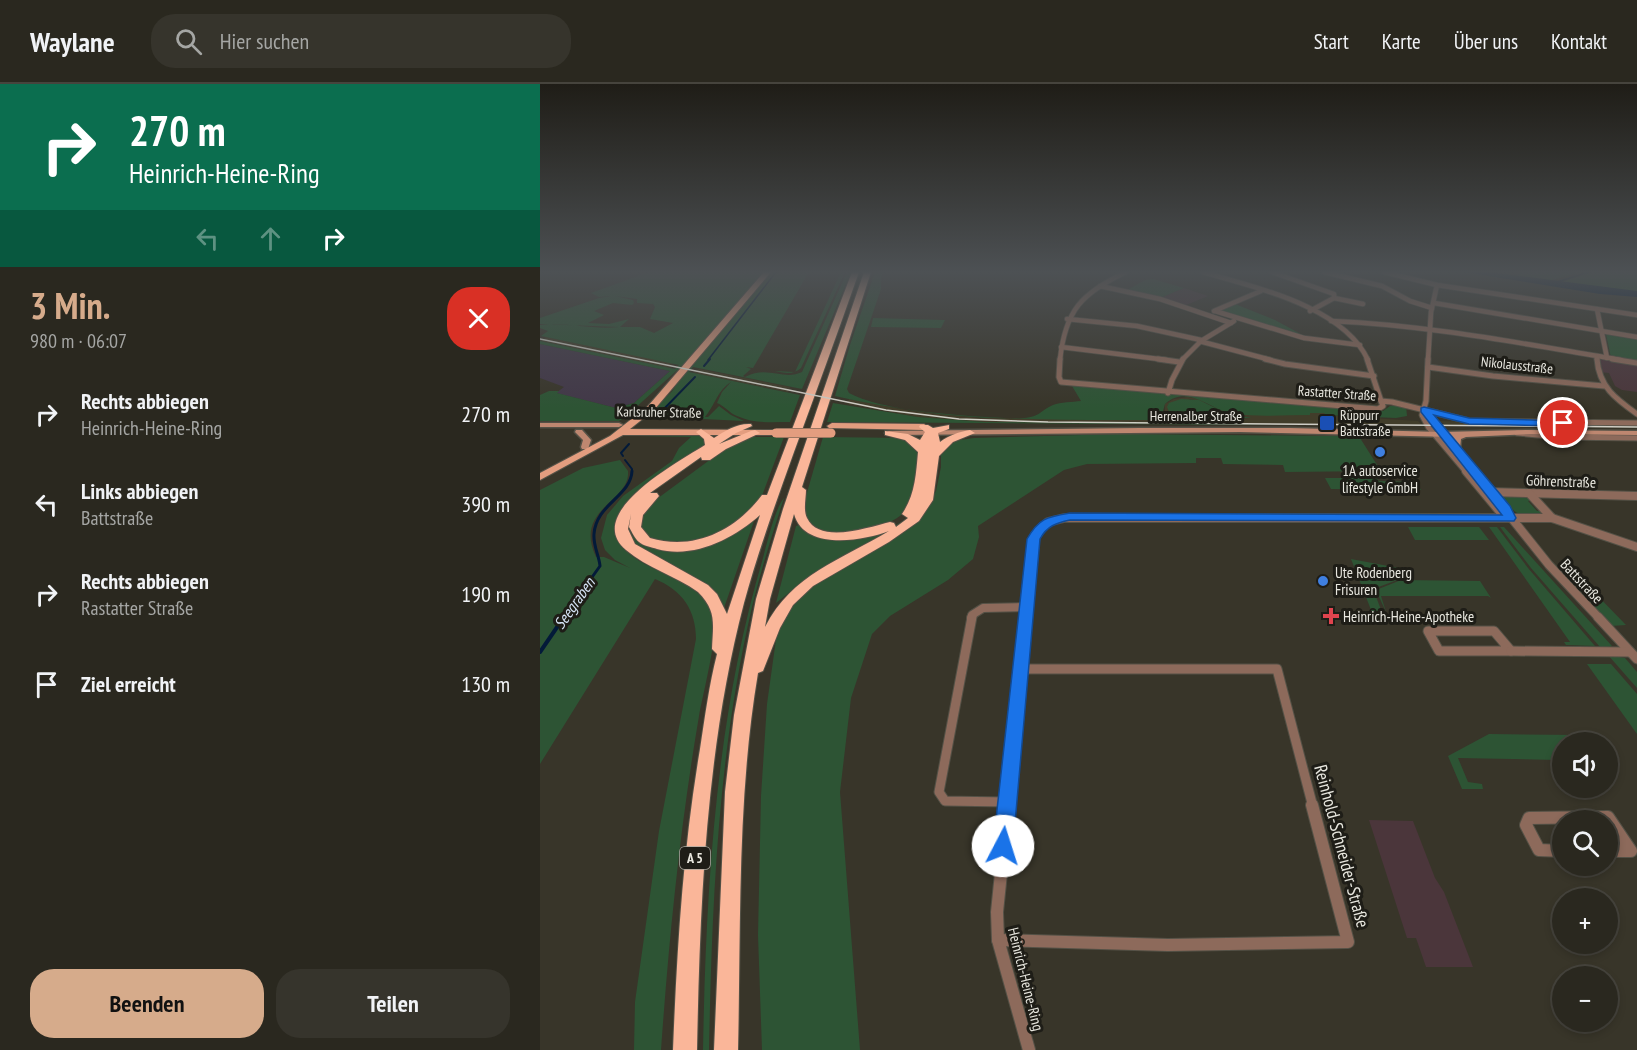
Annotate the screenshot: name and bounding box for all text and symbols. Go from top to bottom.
search box [151,14,571,68]
text: Waylane [30,23,115,60]
icon: search [172,25,205,58]
text: Hier suchen [220,27,309,55]
text: Start [1314,28,1349,55]
text: Karte [1382,28,1421,55]
text: Über uns [1454,28,1518,55]
text: Kontakt [1551,28,1607,55]
text: 270 m [129,103,226,158]
icon: right [30,108,108,186]
text: Heinrich-Heine-Ring [129,156,320,190]
icon: left [191,222,224,255]
icon: ahead [254,222,287,255]
icon: right [317,222,350,255]
text: 3 Min. [30,282,110,329]
button: close [447,287,510,350]
text: 980 m · 06:07 [30,328,127,354]
street label: Nikolausstraße [1480,352,1554,378]
street label: Rastatter Straße [1297,381,1377,405]
text: Rechts abbiegen [81,387,209,415]
pin [1537,397,1588,448]
icon: right [30,398,63,431]
text: 270 m [461,400,510,428]
street label: Karlsruher Straße [617,402,702,422]
place label: Rüppurr Battstraße [1340,406,1391,440]
icon: arrive [1546,406,1579,439]
street label: Herrenalber Straße [1150,407,1242,425]
marker: Rüppurr Battstraße [1318,414,1336,432]
text: Heinrich-Heine-Ring [81,415,222,441]
marker: 1A autoservice lifestyle GmbH [1373,445,1387,459]
place label: 1A autoservice lifestyle GmbH [1342,461,1418,497]
street label: Göhrenstraße [1526,470,1596,492]
text: Links abbiegen [81,477,198,505]
icon: left [30,488,63,521]
text: 390 m [461,490,510,518]
text: Battstraße [81,505,153,531]
street label: Battstraße [1557,555,1607,607]
place label: Ute Rodenberg Frisuren [1335,563,1412,599]
text: Rechts abbiegen [81,567,209,595]
water label: Seegraben [549,573,599,633]
marker: Ute Rodenberg Frisuren [1316,574,1330,588]
icon: right [30,578,63,611]
text: 190 m [461,580,510,608]
text: Rastatter Straße [81,595,193,621]
place label: Heinrich-Heine-Apotheke [1343,607,1474,626]
marker: Heinrich-Heine-Apotheke [1324,609,1338,623]
icon: arrive [30,668,63,701]
text: Ziel erreicht [81,670,176,698]
text: 130 m [461,670,510,698]
map controls [1552,732,1618,1032]
button: sound [1552,732,1618,798]
street label: Reinhold-Schneider-Straße [1309,762,1375,930]
button: search [1552,810,1618,876]
position arrow [971,814,1035,878]
road number: A 5 [680,847,710,869]
button: + [1552,888,1618,954]
street label: Heinrich-Heine-Ring [1004,925,1048,1033]
button: − [1552,966,1618,1032]
button: Beenden [30,969,264,1038]
button: Teilen [276,969,510,1038]

